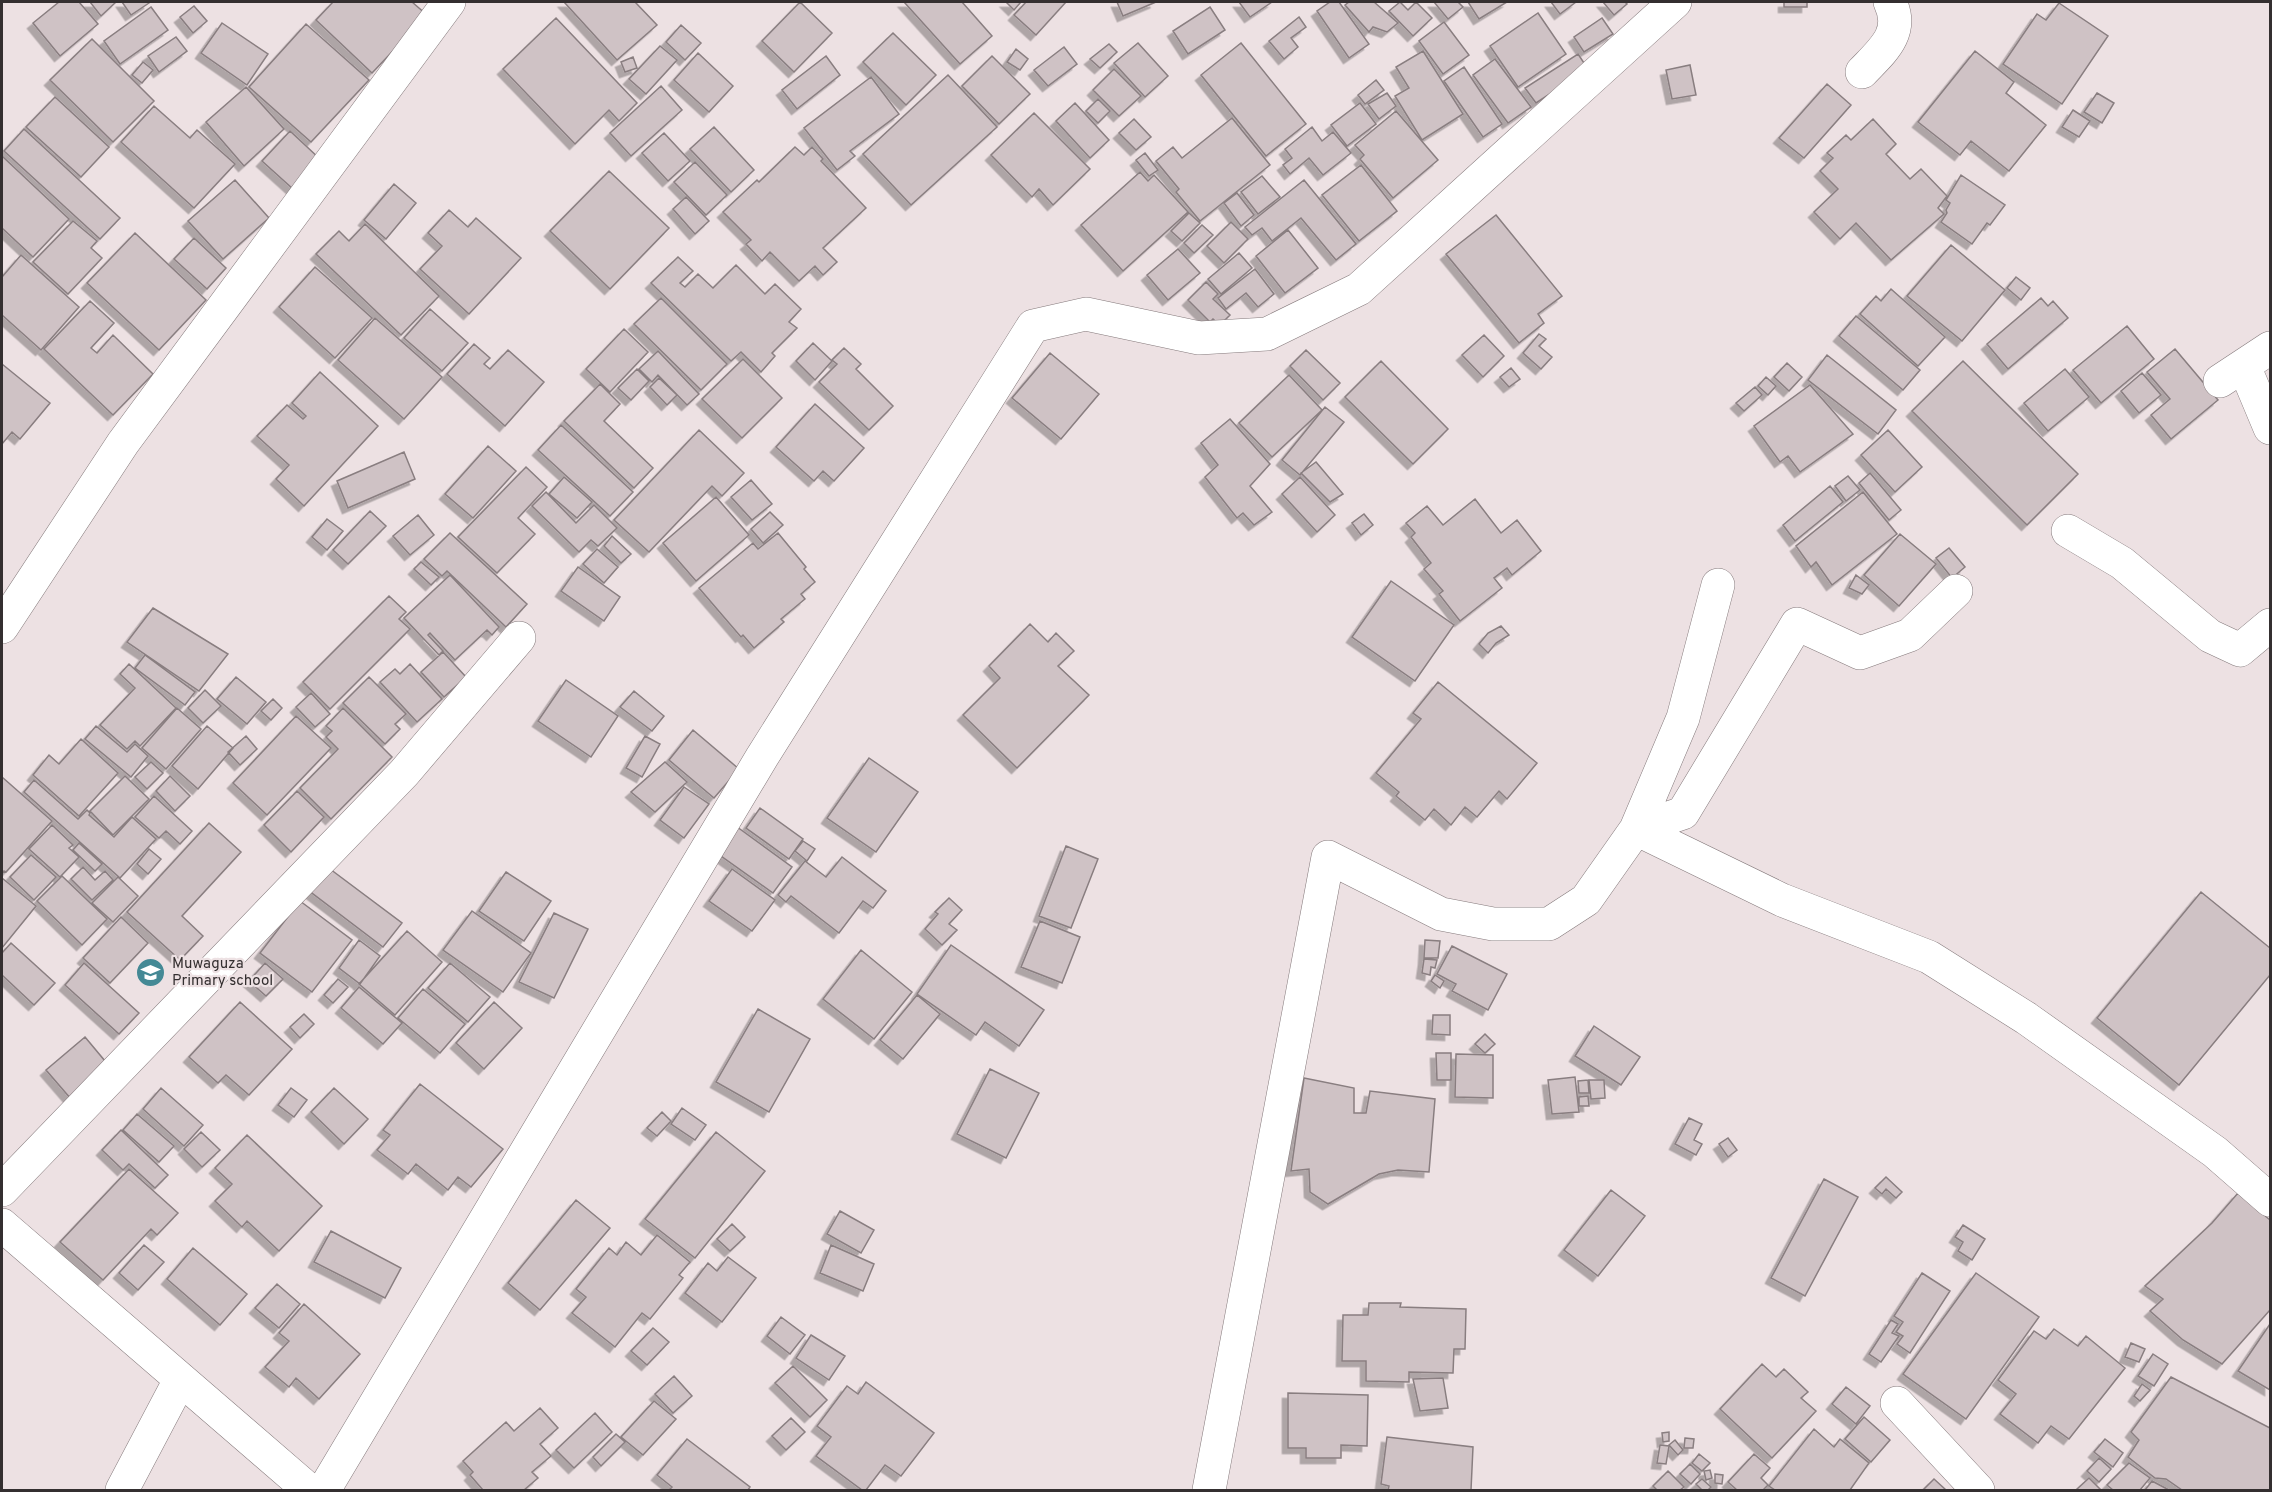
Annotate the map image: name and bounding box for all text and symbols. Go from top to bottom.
place label: Muwaguza Primary school [172,955,273,991]
school or university icon: Muwaguza Primary school [135,957,167,989]

